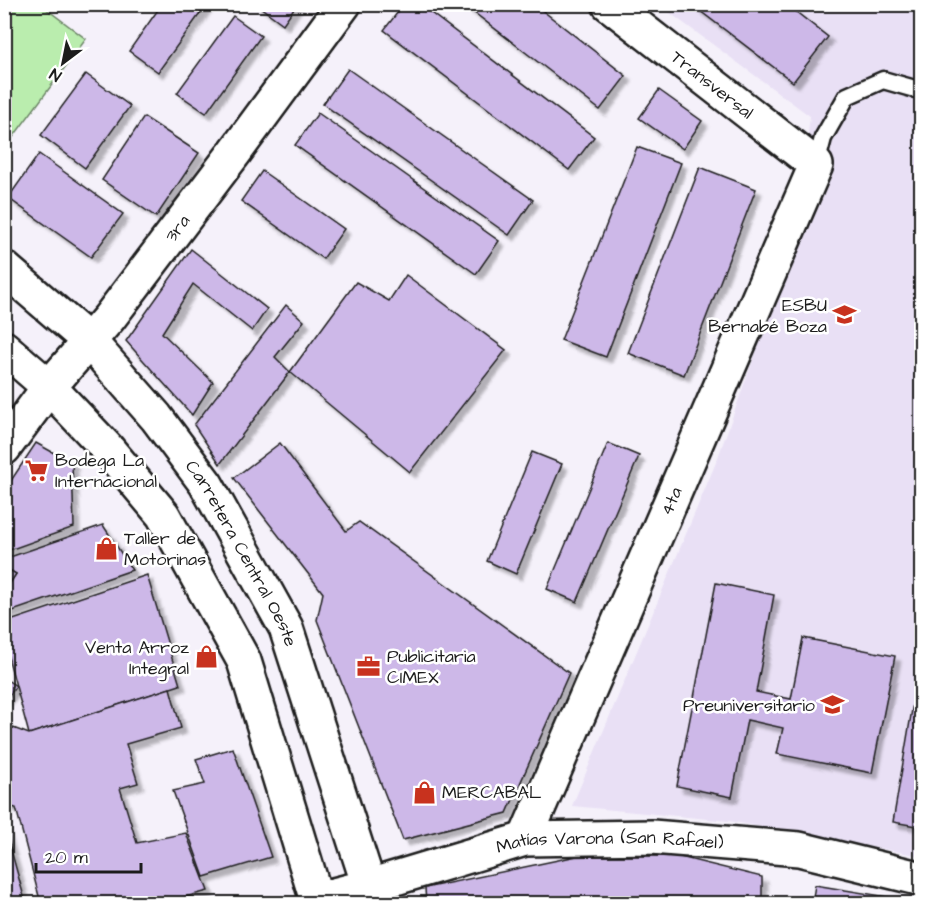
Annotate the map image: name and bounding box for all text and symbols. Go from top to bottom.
north arrow [33,33,93,93]
street label: Transversal [666,45,759,125]
text: N [45,63,66,87]
street label: 3ra [159,209,196,247]
place label: ESBU Bernabé Boza [708,293,827,339]
school or university icon: ESBU Bernabé Boza [832,302,858,328]
place label: Bodega La Internacional [55,448,157,494]
street label: Carretera Central Oeste [180,455,304,650]
supermarket icon: Bodega La Internacional [24,457,50,483]
street label: 4ta [654,483,688,519]
place label: Taller de Motorinas [124,526,206,572]
shop icon: Taller de Motorinas [93,535,119,561]
place label: Venta Arroz Integral [85,635,189,682]
shop icon: Venta Arroz Integral [194,644,220,670]
place label: Publicitaria CIMEX [387,644,476,690]
office icon: Publicitaria CIMEX [356,653,382,679]
school or university icon: Preuniversitario [820,692,846,718]
place label: Preuniversitario [683,693,815,718]
shop icon: MERCABAL [411,779,437,805]
place label: MERCABAL [442,780,542,805]
street label: Matías Varona (San Rafael) [493,824,724,860]
scale bar [36,836,141,874]
text: 20 m [45,845,88,870]

